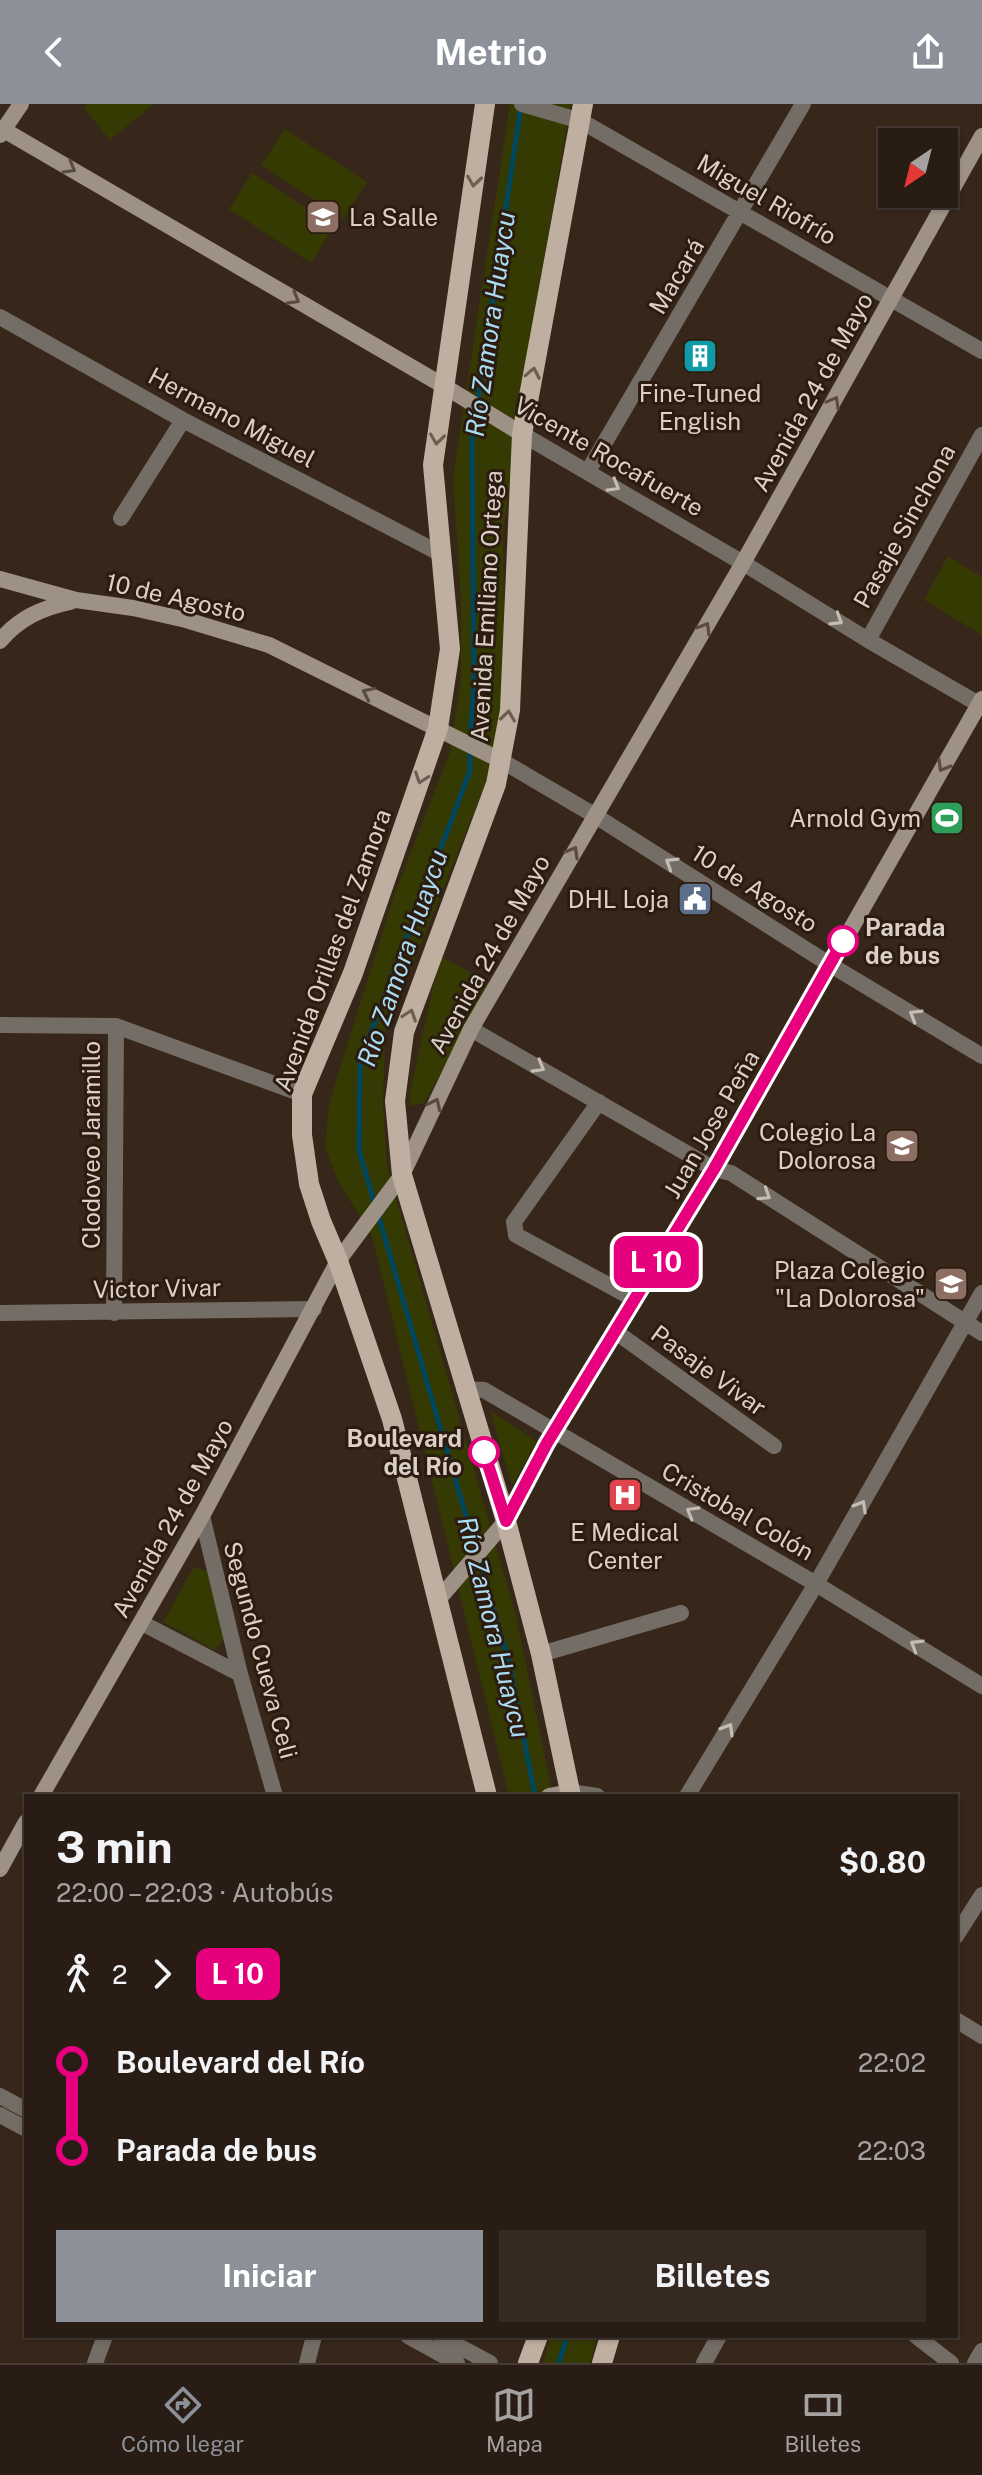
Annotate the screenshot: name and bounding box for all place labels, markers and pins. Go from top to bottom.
school or university icon: La Salle [304,198,342,236]
place label: La Salle [349,203,438,231]
building icon: Fine-Tuned English [681,337,719,375]
place label: Fine-Tuned English [639,379,761,435]
sports icon: Arnold Gym [928,799,966,837]
place label: Arnold Gym [789,804,921,832]
public building icon: DHL Loja [676,880,714,918]
place label: DHL Loja [568,885,669,913]
place label: Parada de bus [865,913,945,969]
marker: Parada de bus [828,926,858,956]
place label: Colegio La Dolorosa [759,1118,876,1174]
school or university icon: Colegio La Dolorosa [883,1127,921,1165]
place label: Plaza Colegio "La Dolorosa" [774,1256,925,1312]
school or university icon: Plaza Colegio "La Dolorosa" [932,1265,970,1303]
place label: Boulevard del Río [347,1424,462,1480]
marker: Boulevard del Río [469,1437,499,1467]
hospital icon: E Medical Center [606,1476,644,1514]
place label: E Medical Center [570,1518,680,1574]

